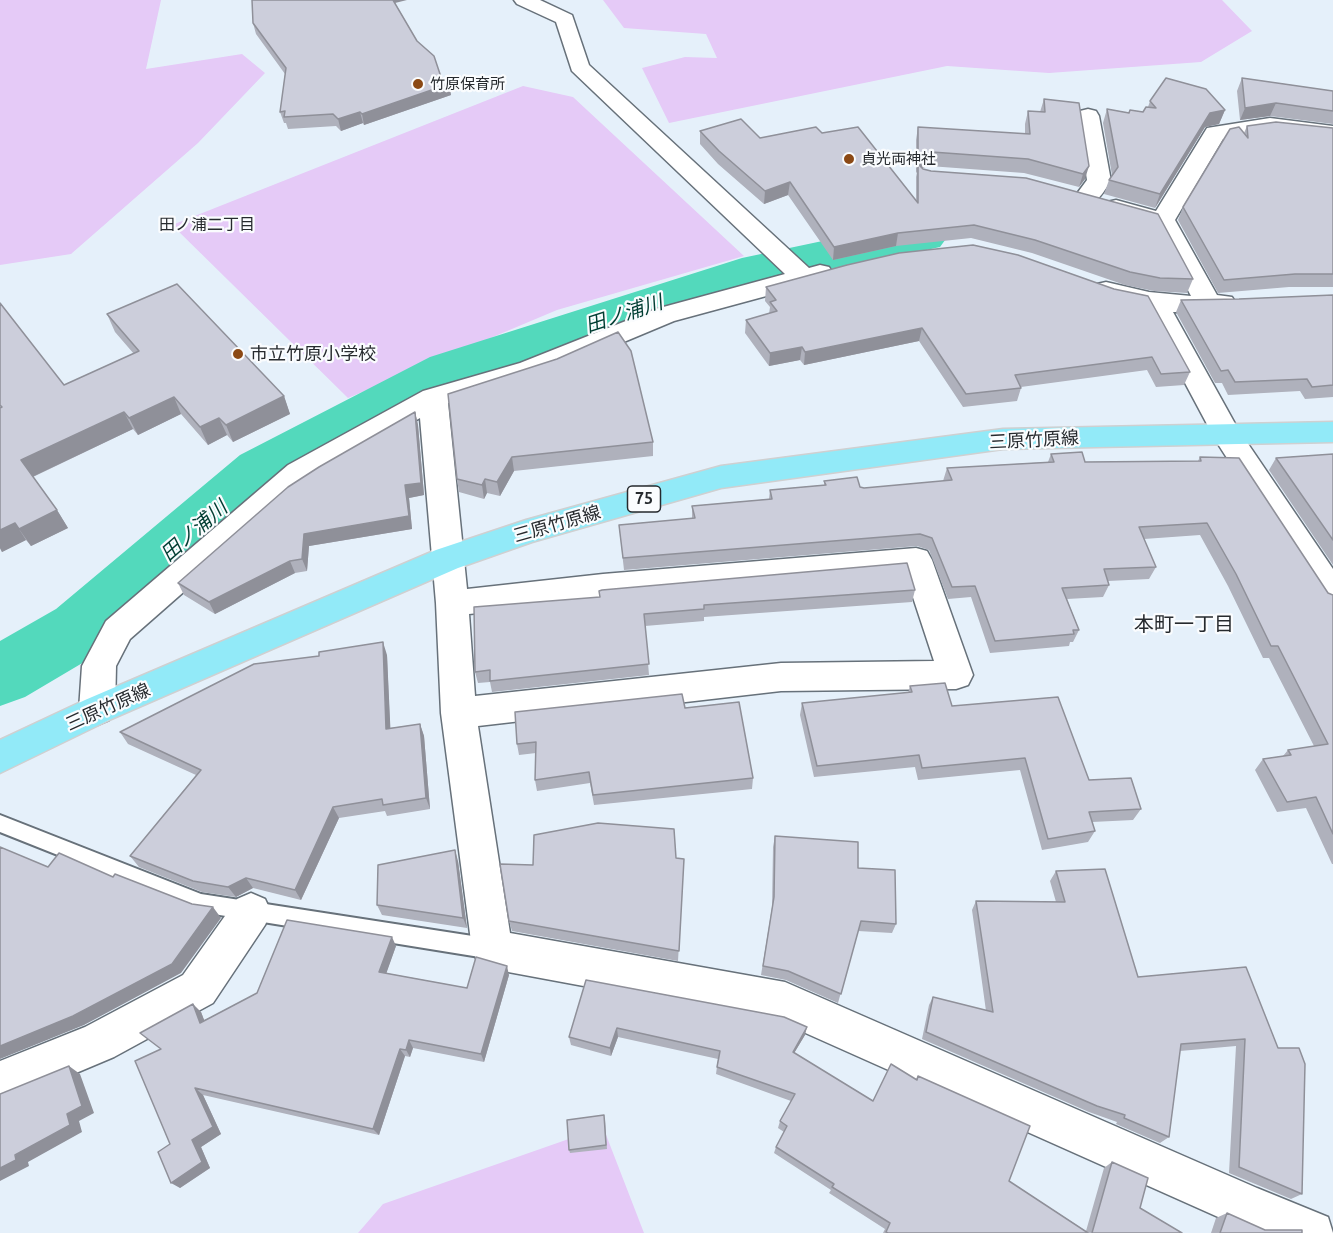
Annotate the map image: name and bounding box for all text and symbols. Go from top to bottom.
place label: 竹原保育所 [430,75,505,93]
marker: 竹原保育所 [411,77,425,91]
place label: 貞光両神社 [861,150,936,168]
marker: 貞光両神社 [842,152,856,166]
district label: 田ノ浦二丁目 [159,215,255,235]
water label: 田ノ浦川 [582,290,666,338]
place label: 市立竹原小学校 [250,343,376,365]
marker: 市立竹原小学校 [231,347,245,361]
street label: 三原竹原線 [988,427,1080,453]
road number: 75 [628,486,660,512]
water label: 田ノ浦川 [156,496,232,566]
street label: 三原竹原線 [511,501,603,547]
district label: 本町一丁目 [1134,612,1234,636]
street label: 三原竹原線 [62,679,154,735]

